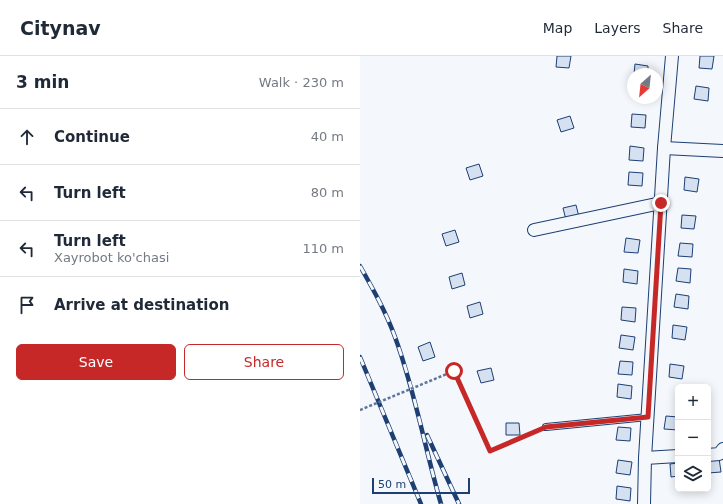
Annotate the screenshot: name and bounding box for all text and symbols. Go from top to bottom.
text: Citynav [20,17,101,39]
text: Map [543,20,572,36]
text: Layers [594,20,641,36]
text: Share [663,20,703,36]
north arrow [627,68,663,104]
text: 3 min [16,72,69,92]
text: Walk · 230 m [259,75,344,90]
icon: ahead [16,126,38,148]
text: Continue [54,128,130,146]
text: 40 m [311,129,344,144]
icon: left [16,182,38,204]
text: Turn left [54,184,126,202]
text: 80 m [311,185,344,200]
route end [652,194,670,212]
text: Turn left [54,232,126,250]
icon: left [16,238,38,260]
text: 110 m [302,241,344,256]
text: Xayrobot ko'chasi [54,250,169,265]
icon: arrive [16,294,38,316]
text: Arrive at destination [54,296,229,314]
button: Save [16,344,176,380]
button: Share [184,344,344,380]
route start [445,362,463,380]
map controls [675,384,711,492]
button: + [675,384,711,420]
button: − [675,420,711,456]
button: layers [675,456,711,492]
scale bar [372,476,470,495]
text: 50 m [378,478,406,491]

